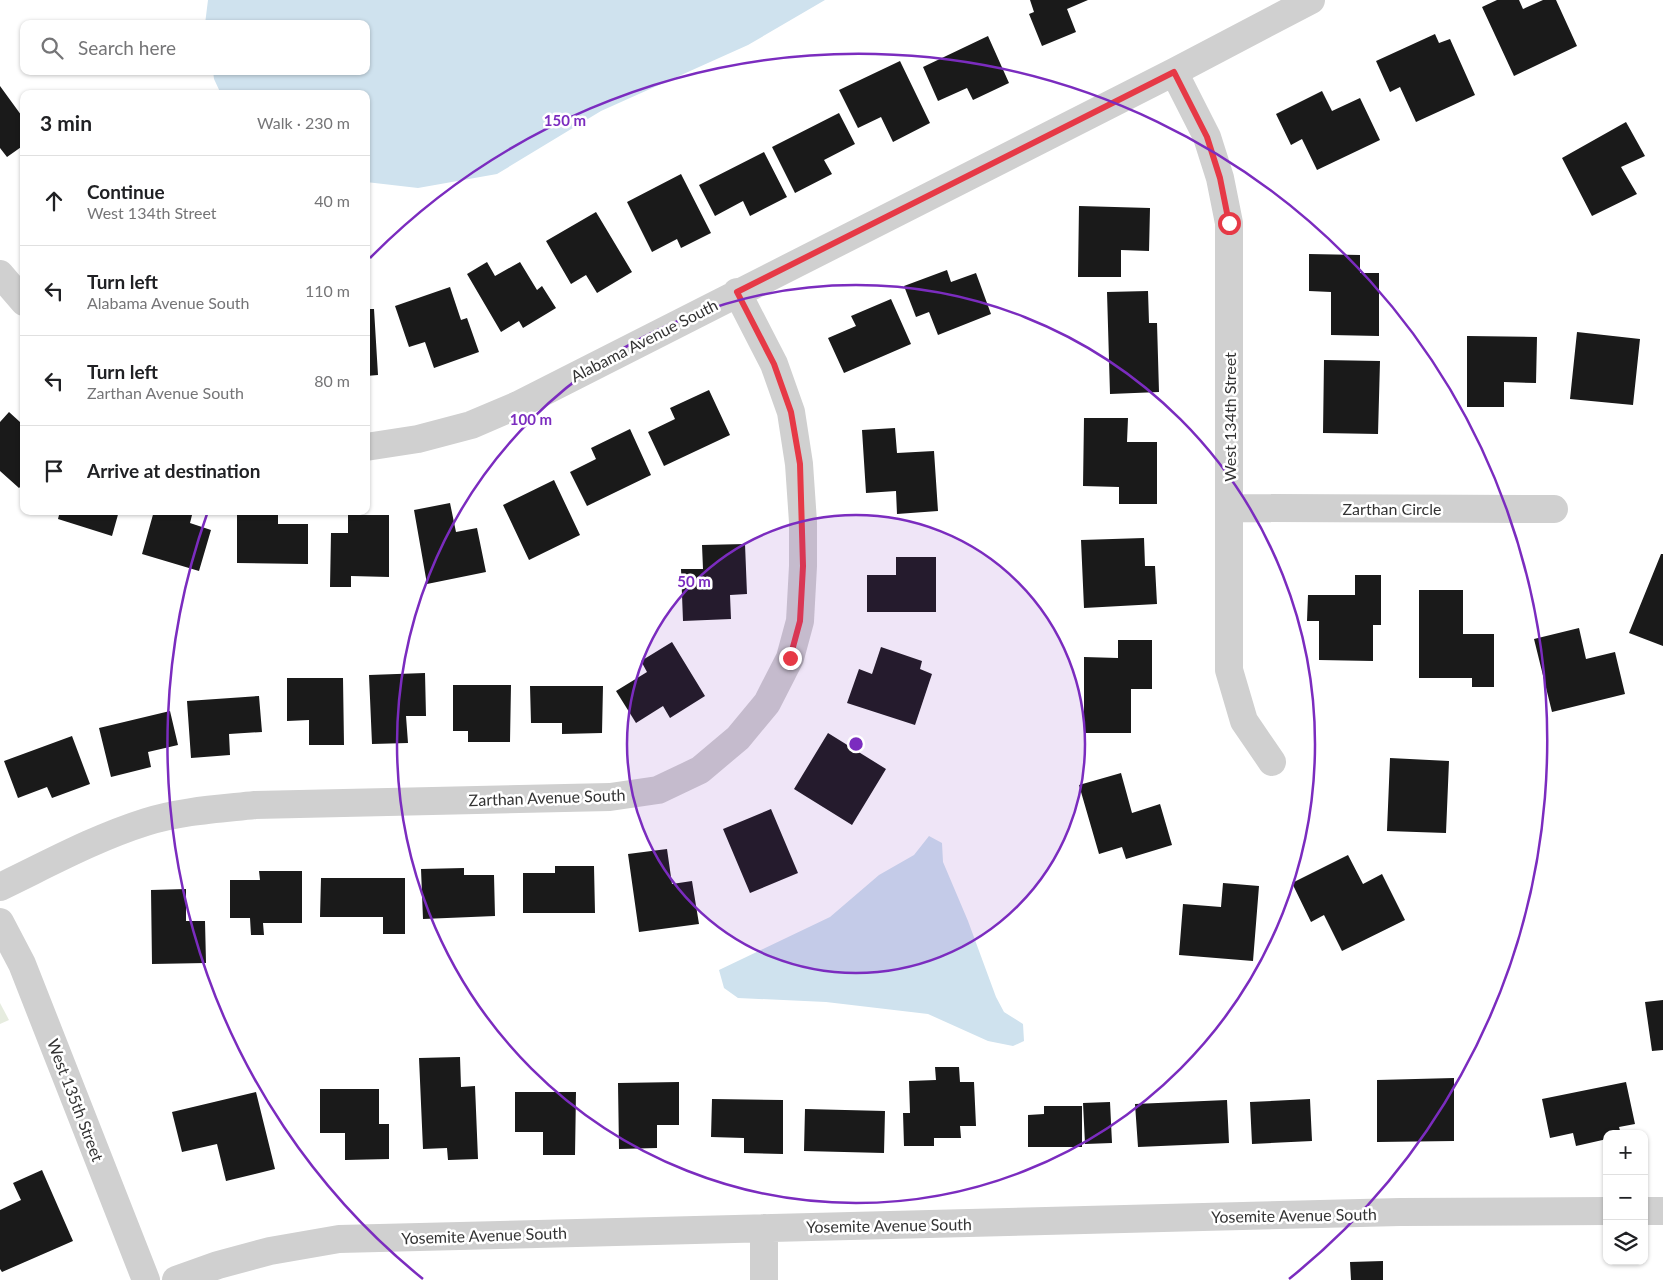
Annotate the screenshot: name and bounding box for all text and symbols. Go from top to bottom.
search box [20,20,370,75]
icon: search [38,34,66,62]
text: Search here [78,36,176,59]
text: 3 min [40,110,92,135]
text: 150 m [544,111,586,129]
text: Walk · 230 m [257,113,350,132]
text: Continue [87,180,165,203]
icon: ahead [40,187,68,215]
text: 40 m [314,191,350,210]
text: West 134th Street [87,203,217,222]
route start [1218,212,1241,235]
text: Turn left [87,270,158,293]
icon: left [40,277,68,305]
text: 110 m [305,281,350,300]
text: Alabama Avenue South [87,293,249,312]
street label: Alabama Avenue South [567,295,721,385]
street label: West 134th Street [1220,352,1239,482]
text: Turn left [87,360,158,383]
icon: left [40,367,68,395]
text: 80 m [314,371,350,390]
text: Zarthan Avenue South [87,383,244,402]
text: 100 m [510,410,552,428]
icon: arrive [40,457,68,485]
text: Arrive at destination [87,459,260,482]
street label: Zarthan Circle [1343,499,1441,518]
text: 50 m [677,572,711,590]
route end [779,647,802,670]
centre of rings [847,735,865,753]
street label: Zarthan Avenue South [468,785,626,809]
street label: West 135th Street [44,1036,108,1164]
map controls [1603,1130,1648,1265]
button: + [1603,1130,1648,1175]
button: − [1603,1175,1648,1220]
street label: Yosemite Avenue South [1211,1204,1377,1226]
street label: Yosemite Avenue South [806,1214,972,1236]
button: layers [1603,1220,1648,1265]
street label: Yosemite Avenue South [401,1223,567,1247]

